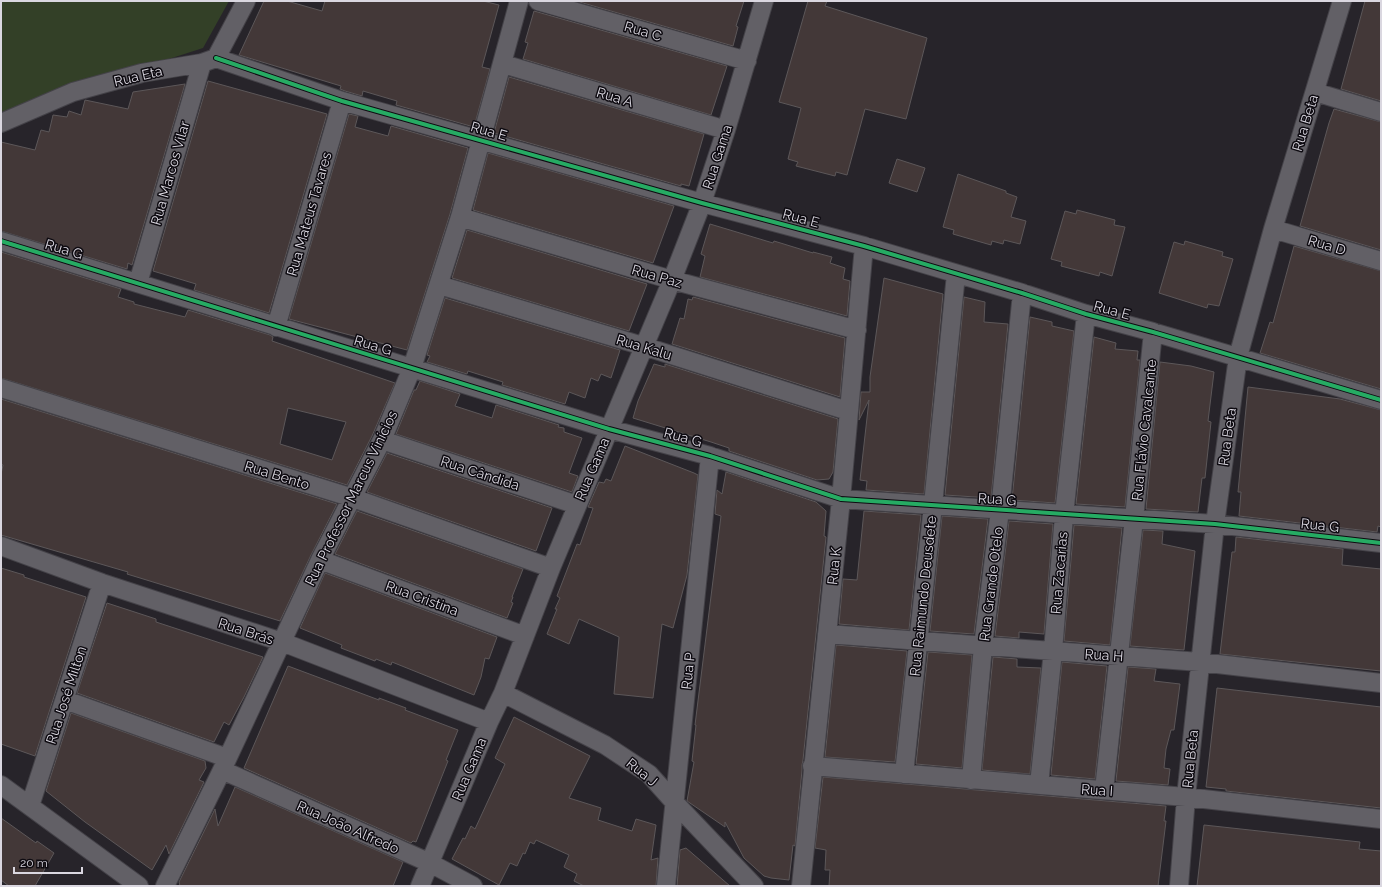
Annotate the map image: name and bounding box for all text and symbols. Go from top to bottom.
street label: Rua C [622,18,664,44]
street label: Rua Eta [112,63,164,89]
street label: Rua A [595,84,636,110]
street label: Rua Beta [1289,93,1321,153]
street label: Rua E [469,118,509,144]
street label: Rua Marcos Vilar [147,119,193,227]
street label: Rua Gama [699,123,735,191]
street label: Rua Mateus Tavares [284,150,334,278]
street label: Rua E [781,205,821,231]
street label: Rua D [1306,232,1348,258]
street label: Rua G [43,236,85,262]
street label: Rua Paz [630,261,684,291]
street label: Rua E [1092,297,1132,323]
street label: Rua Kalu [614,331,674,363]
street label: Rua G [352,332,394,358]
street label: Rua Flávio Cavalcante [1129,358,1159,502]
street label: Rua Beta [1215,407,1239,467]
street label: Rua Professor Marcus Vinícios [302,408,401,588]
street label: Rua G [662,424,704,450]
street label: Rua Gama [572,435,612,503]
street label: Rua Cândida [439,453,521,493]
street label: Rua Bento [243,458,311,492]
street label: Rua G [977,490,1017,508]
street label: Rua Raimundo Deusdete [907,515,939,677]
street label: Rua G [1300,515,1340,535]
street label: Rua Grande Otelo [976,526,1006,642]
street label: Rua Zacarias [1047,531,1071,615]
street label: Rua K [824,546,844,586]
street label: Rua Cristina [383,577,461,619]
street label: Rua Brás [216,615,276,648]
street label: Rua José Milton [43,644,89,746]
street label: Rua H [1084,646,1124,664]
street label: Rua P [678,651,698,690]
street label: Rua Beta [1179,729,1201,789]
street label: Rua Gama [449,735,489,803]
street label: Rua J [623,755,661,789]
street label: Rua I [1080,781,1114,799]
street label: Rua João Alfredo [294,797,402,857]
scale bar [14,849,82,875]
text: 20 m [20,856,48,870]

